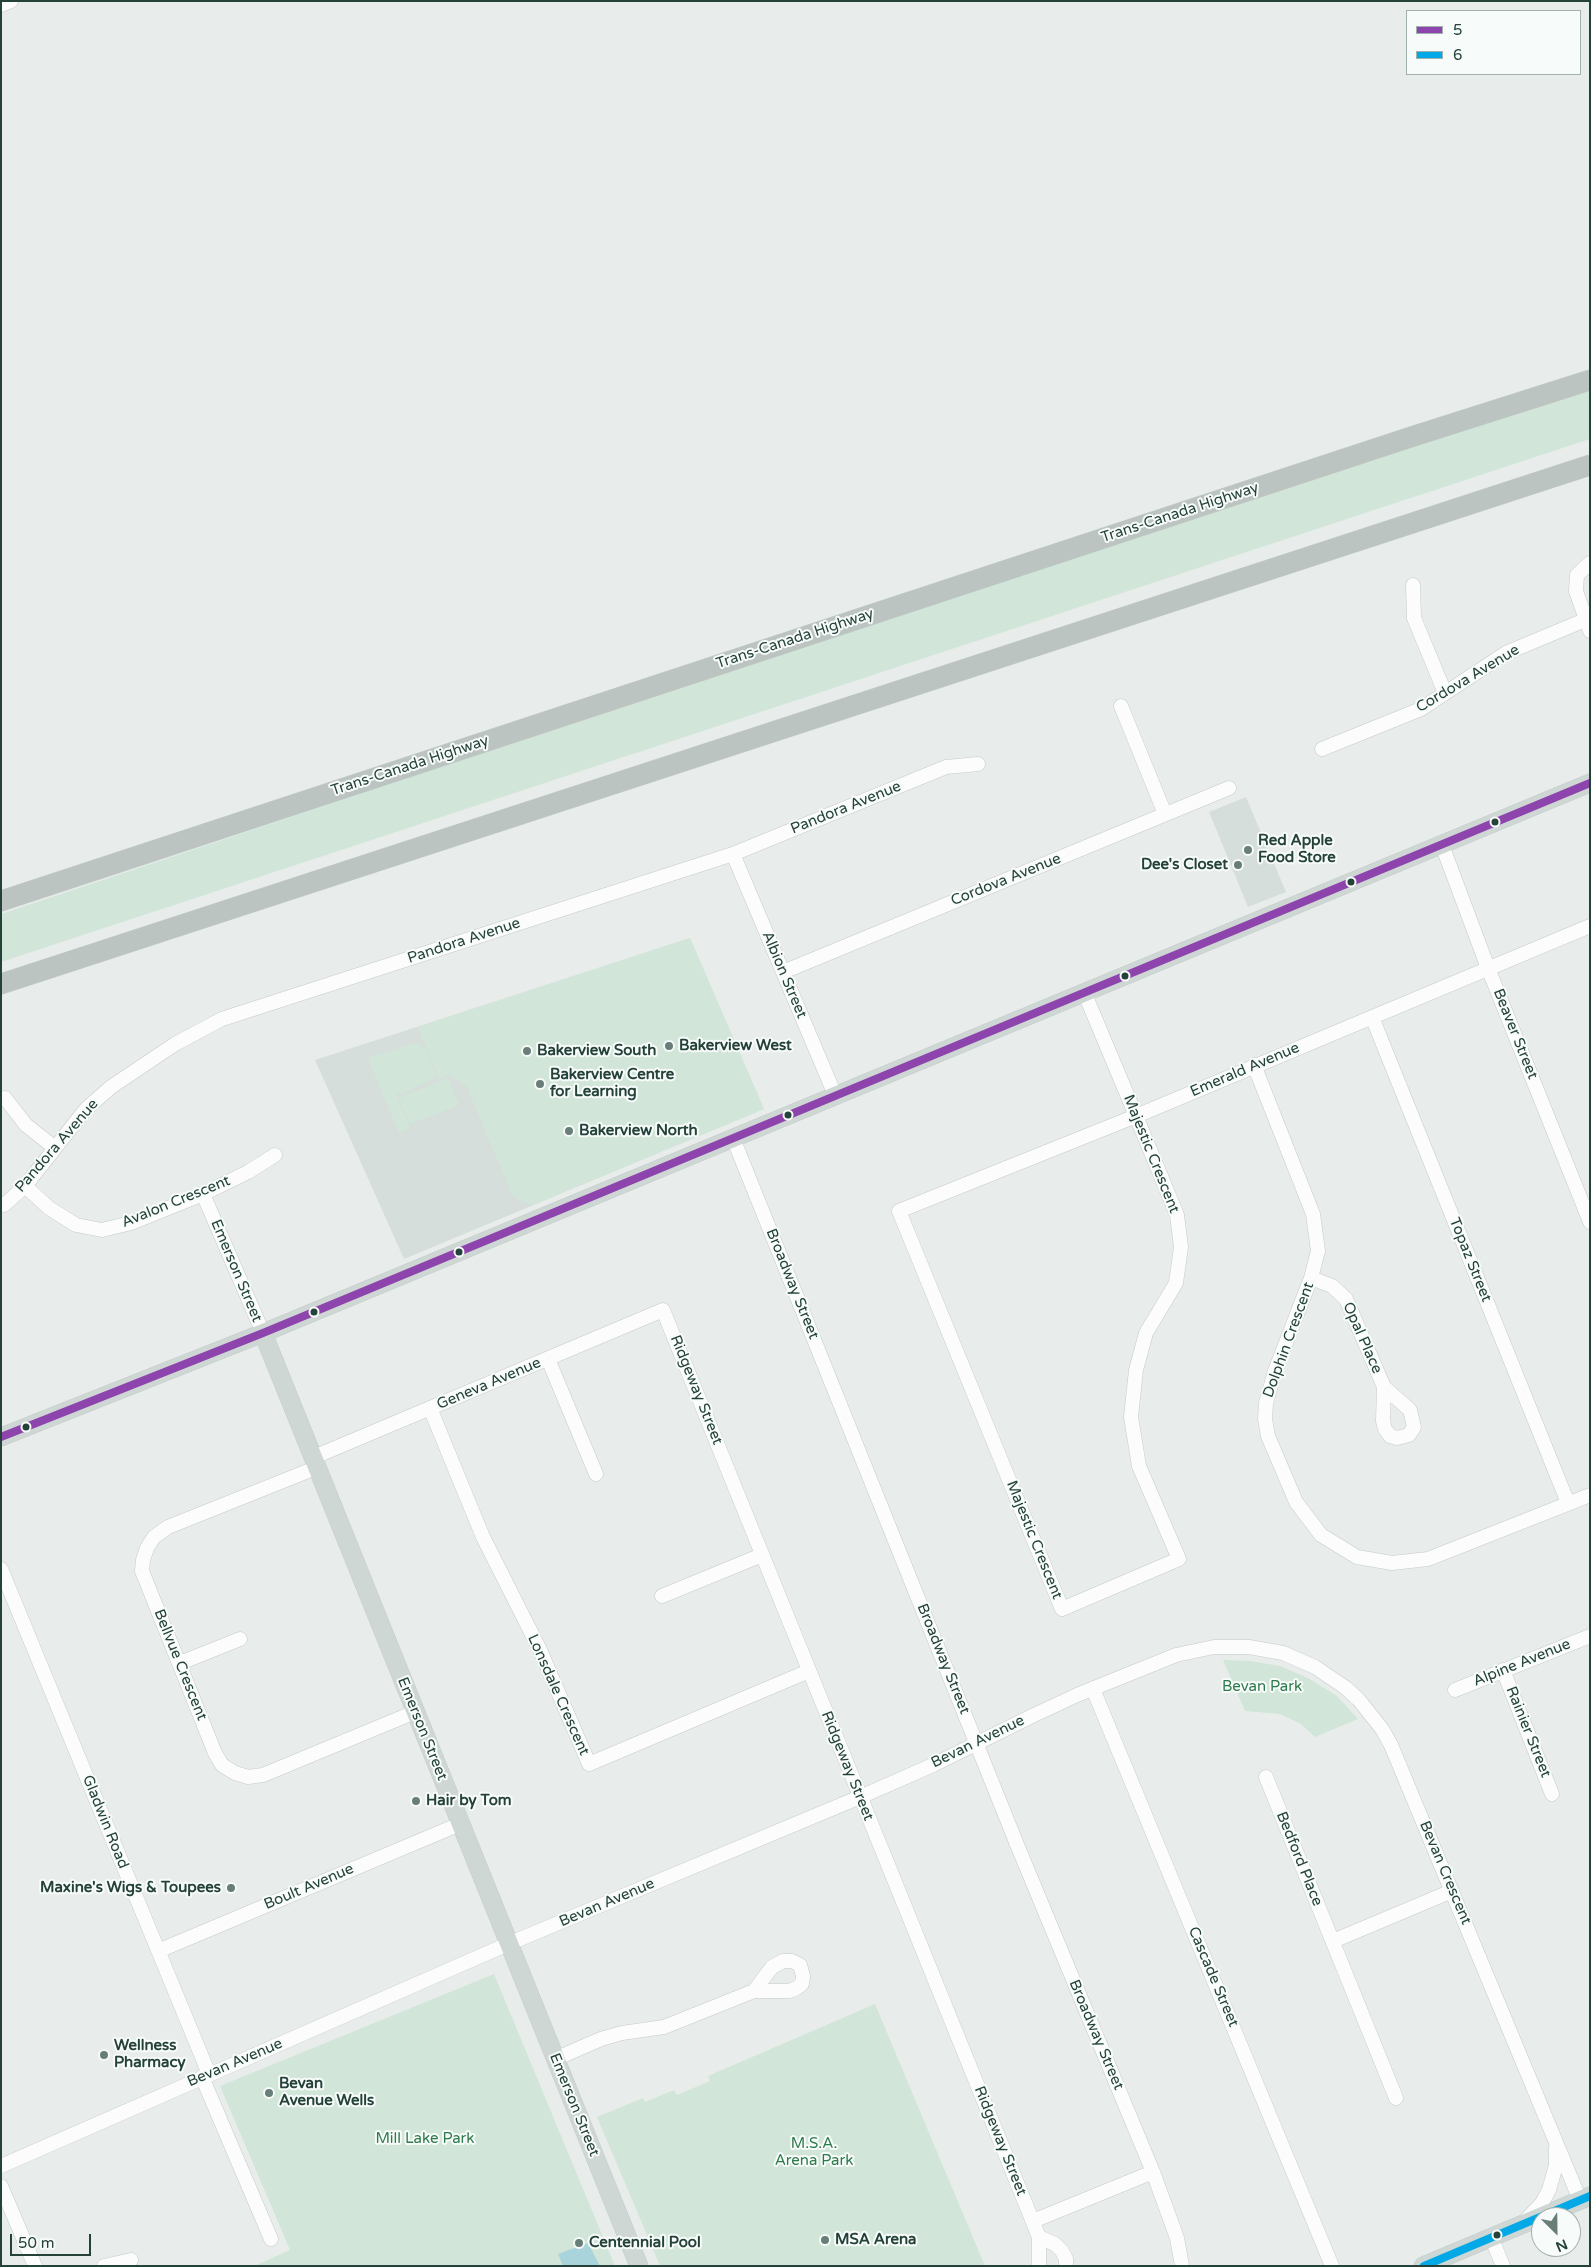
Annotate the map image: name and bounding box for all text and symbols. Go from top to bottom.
legend [1406,10,1581,75]
text: 5 [1453,21,1462,39]
text: 6 [1453,46,1462,64]
street label: Trans-Canada Highway [1099,479,1261,547]
street label: Trans-Canada Highway [714,605,876,673]
street label: Cordova Avenue [1413,641,1523,717]
street label: Trans-Canada Highway [329,732,491,800]
street label: Pandora Avenue [788,778,904,838]
unlabelled marker [1490,817,1500,827]
place label: Red Apple Food Store [1258,832,1336,867]
marker: Red Apple Food Store [1242,844,1254,856]
street label: Cordova Avenue [948,850,1064,910]
place label: Dee's Closet [1141,856,1228,874]
marker: Dee's Closet [1232,859,1244,871]
unlabelled marker [1346,877,1356,887]
street label: Pandora Avenue [405,914,523,968]
street label: Albion Street [758,929,810,1021]
unlabelled marker [1120,971,1130,981]
street label: Beaver Street [1489,986,1541,1082]
place label: Bakerview West [679,1037,792,1055]
street label: Emerald Avenue [1188,1039,1302,1101]
marker: Bakerview West [663,1040,675,1052]
place label: Bakerview South [537,1042,656,1060]
marker: Bakerview South [521,1045,533,1057]
place label: Bakerview Centre for Learning [550,1066,674,1101]
marker: Bakerview Centre for Learning [534,1078,546,1090]
street label: Majestic Crescent [1119,1092,1183,1216]
street label: Pandora Avenue [12,1096,102,1196]
unlabelled marker [783,1110,793,1120]
place label: Bakerview North [579,1122,698,1140]
marker: Bakerview North [563,1125,575,1137]
street label: Avalon Crescent [119,1172,233,1232]
street label: Topaz Street [1445,1215,1495,1305]
street label: Emerson Street [206,1217,266,1325]
street label: Broadway Street [762,1226,822,1342]
unlabelled marker [454,1247,464,1257]
street label: Dolphin Crescent [1260,1280,1318,1400]
street label: Opal Place [1338,1300,1386,1376]
unlabelled marker [309,1307,319,1317]
street label: Ridgeway Street [666,1333,726,1447]
street label: Geneva Avenue [434,1354,544,1414]
unlabelled marker [21,1422,31,1432]
street label: Majestic Crescent [1002,1478,1066,1602]
street label: Broadway Street [913,1601,973,1717]
street label: Bellvue Crescent [149,1607,211,1723]
street label: Lonsdale Crescent [523,1632,593,1758]
street label: Alpine Avenue [1471,1635,1573,1691]
street label: Emerson Street [393,1675,451,1783]
park label: Bevan Park [1222,1678,1302,1696]
street label: Rainier Street [1502,1684,1554,1780]
street label: Ridgeway Street [817,1709,877,1823]
street label: Bevan Avenue [928,1712,1028,1772]
street label: Gladwin Road [78,1773,132,1871]
place label: Hair by Tom [426,1792,512,1810]
marker: Hair by Tom [410,1795,422,1807]
street label: Bedford Place [1272,1809,1326,1909]
street label: Bevan Crescent [1415,1819,1475,1927]
street label: Boult Avenue [261,1860,357,1914]
street label: Bevan Avenue [557,1875,657,1931]
place label: Maxine's Wigs & Toupees [40,1879,221,1897]
marker: Maxine's Wigs & Toupees [225,1882,237,1894]
street label: Cascade Street [1184,1924,1242,2030]
street label: Broadway Street [1065,1977,1127,2093]
street label: Bevan Avenue [185,2035,285,2091]
place label: Wellness Pharmacy [114,2037,186,2072]
marker: Wellness Pharmacy [98,2049,110,2061]
street label: Emerson Street [545,2051,603,2159]
place label: Bevan Avenue Wells [279,2075,374,2110]
street label: Ridgeway Street [970,2084,1030,2198]
marker: Bevan Avenue Wells [263,2087,275,2099]
park label: Mill Lake Park [376,2130,474,2148]
park label: M.S.A. Arena Park [775,2135,853,2170]
north arrow [1531,2207,1581,2257]
scale bar [12,2224,94,2256]
unlabelled marker [1492,2230,1502,2240]
place label: MSA Arena [835,2231,916,2249]
text: 50 m [18,2234,55,2252]
place label: Centennial Pool [589,2234,701,2252]
marker: MSA Arena [819,2234,831,2246]
text: N [1553,2235,1570,2255]
marker: Centennial Pool [573,2237,585,2249]

